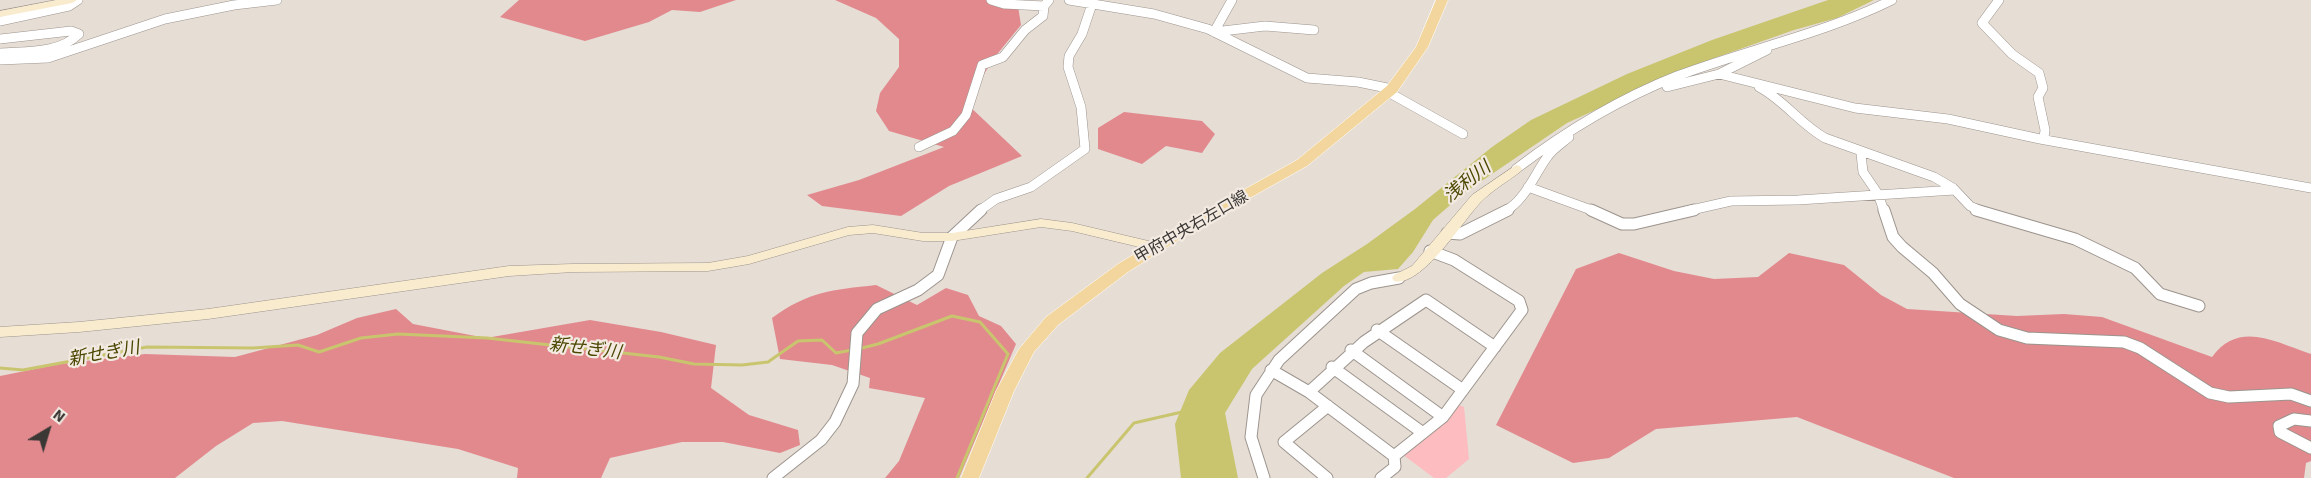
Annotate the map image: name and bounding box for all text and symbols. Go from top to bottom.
water label: 浅利川 [1440,158,1496,208]
street label: 甲府中央右左口線 [1132,188,1252,268]
water label: 新せぎ川 [548,335,622,365]
water label: 新せぎ川 [67,338,141,372]
north arrow [18,400,78,460]
text: N [48,404,70,428]

